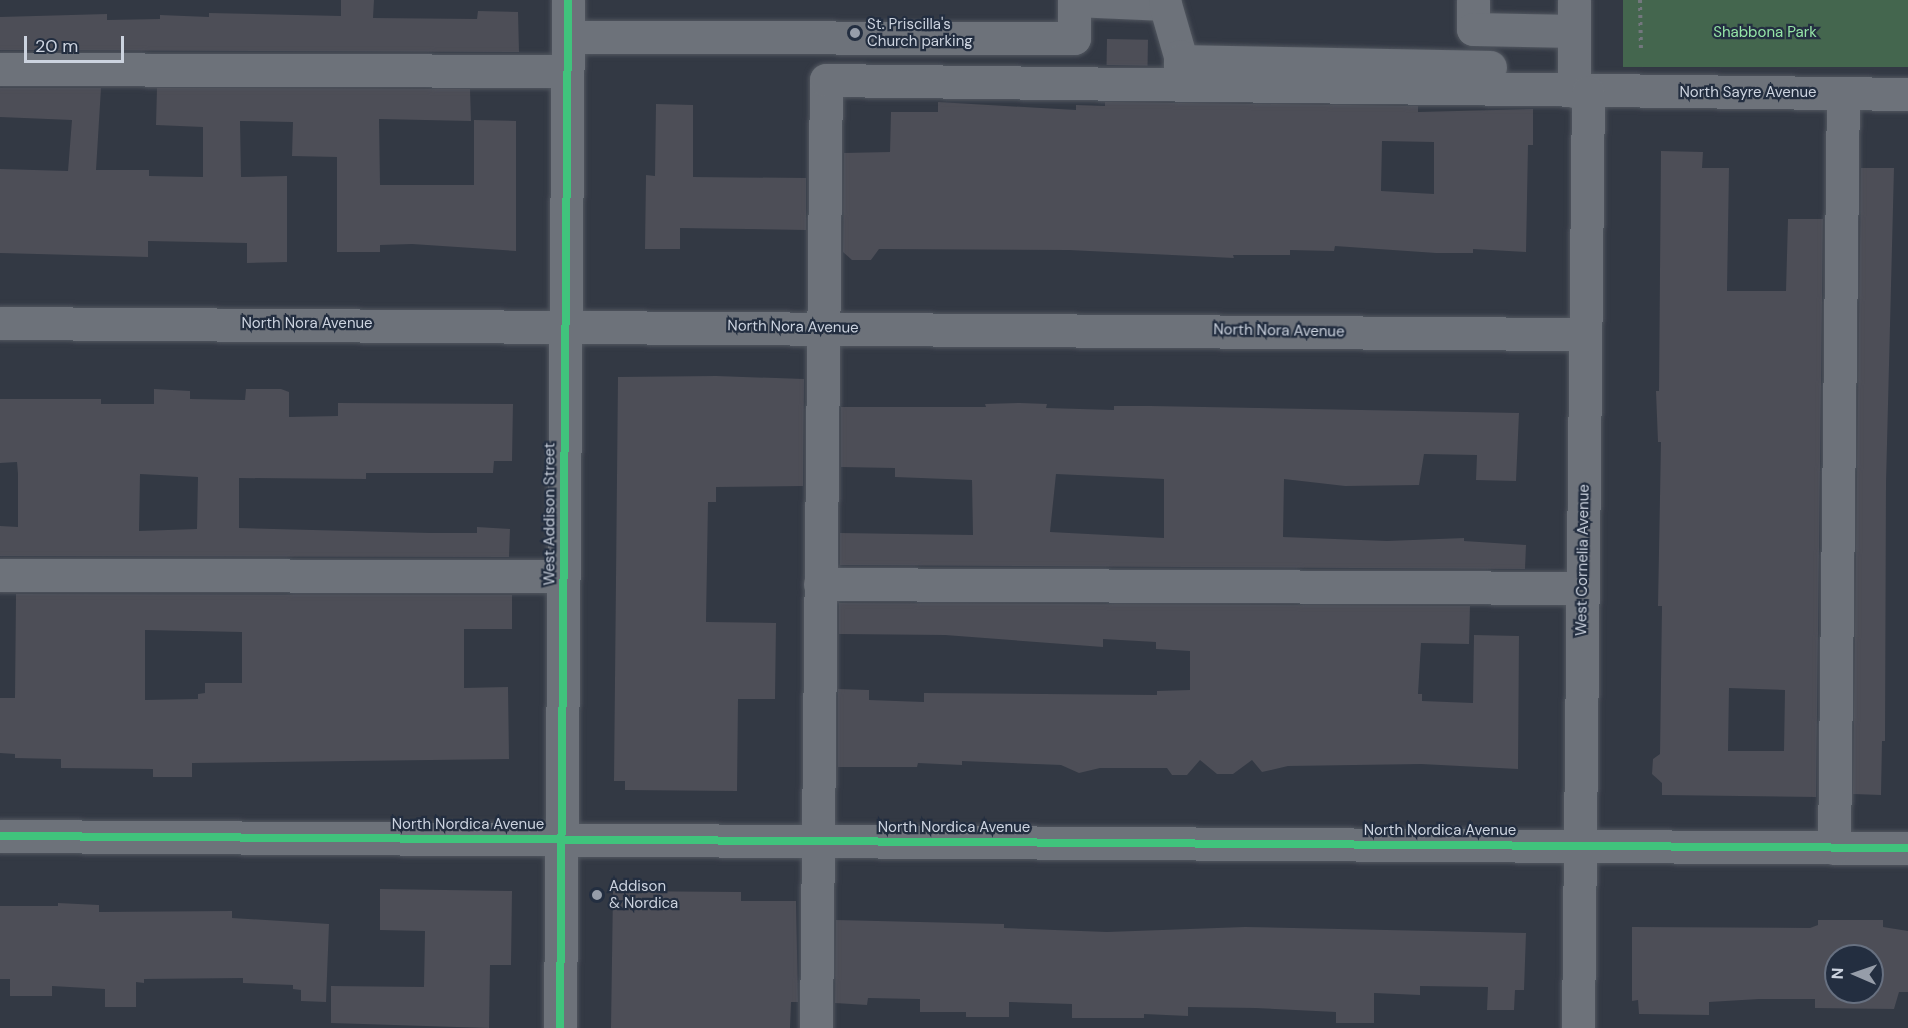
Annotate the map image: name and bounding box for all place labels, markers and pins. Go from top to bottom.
place label: St. Priscilla's Church parking [867,15,973,50]
marker: St. Priscilla's Church parking [848,26,862,40]
place label: Addison & Nordica [609,877,678,912]
marker: Addison & Nordica [590,888,604,902]

